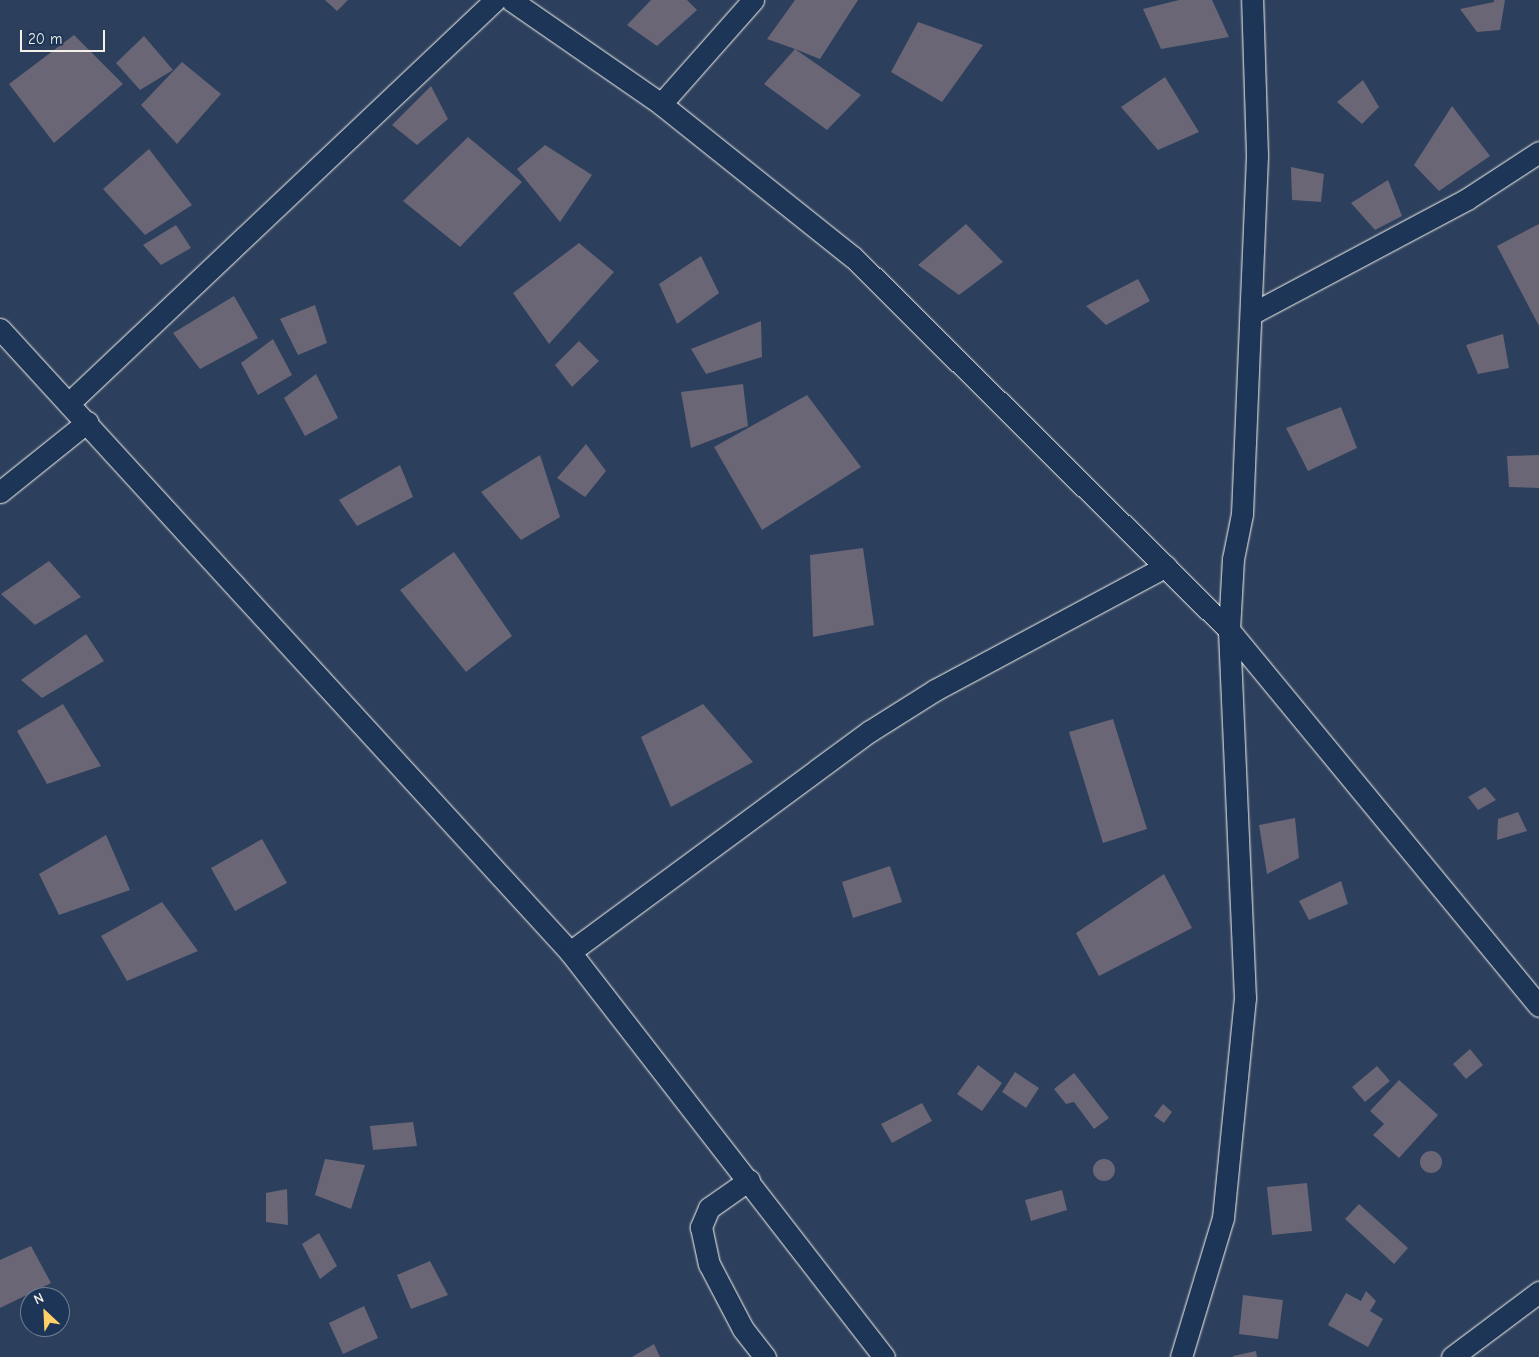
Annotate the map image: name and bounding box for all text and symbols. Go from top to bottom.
scale bar [22,20,108,52]
text: 20 m [28,30,62,48]
north arrow [20,1287,70,1337]
text: N [31,1289,47,1308]

